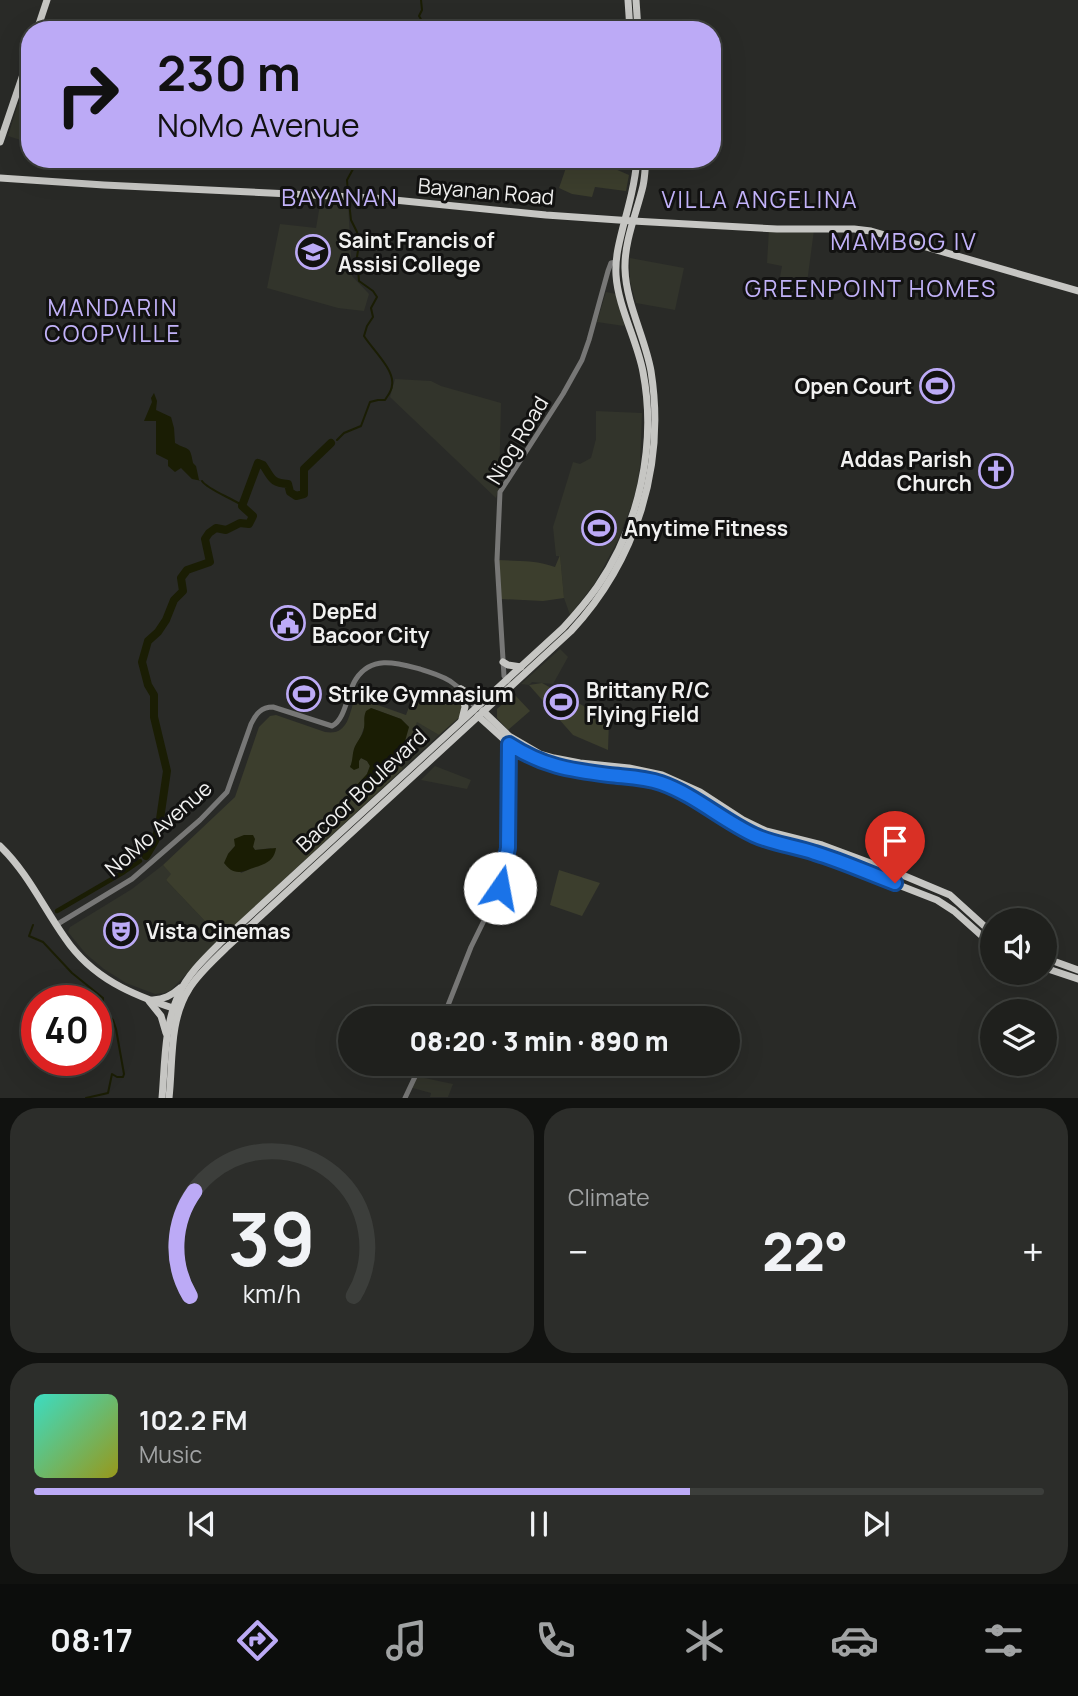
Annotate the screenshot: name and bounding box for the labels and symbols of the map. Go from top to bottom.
street label: Bayanan Road [417,171,555,211]
district label: BAYANAN [281,180,399,213]
district label: VILLA ANGELINA [662,183,858,215]
district label: MAMBOG IV [830,224,978,257]
place label: Saint Francis of Assisi College [338,226,495,278]
school or university icon: Saint Francis of Assisi College [294,233,332,271]
district label: GREENPOINT HOMES [745,272,997,304]
district label: MANDARIN COOPVILLE [44,291,182,349]
sports icon: Open Court [918,367,956,405]
place label: Open Court [795,372,912,400]
street label: Niog Road [480,391,554,489]
place label: Addas Parish Church [840,445,972,497]
church icon: Addas Parish Church [977,452,1015,490]
sports icon: Anytime Fitness [580,509,618,547]
place label: Anytime Fitness [624,514,788,542]
place label: DepEd Bacoor City [312,597,430,649]
public building icon: DepEd Bacoor City [269,604,307,642]
sports icon: Strike Gymnasium [285,675,323,713]
place label: Brittany R/C Flying Field [586,676,710,728]
place label: Strike Gymnasium [328,680,514,708]
sports icon: Brittany R/C Flying Field [542,683,580,721]
street label: Bacoor Boulevard [290,722,432,858]
street label: NoMo Avenue [99,774,217,882]
pin [865,811,925,883]
position arrow [463,851,537,925]
theatre icon: Vista Cinemas [102,912,140,950]
place label: Vista Cinemas [146,917,291,945]
speed limit sign: 40 [21,985,112,1076]

